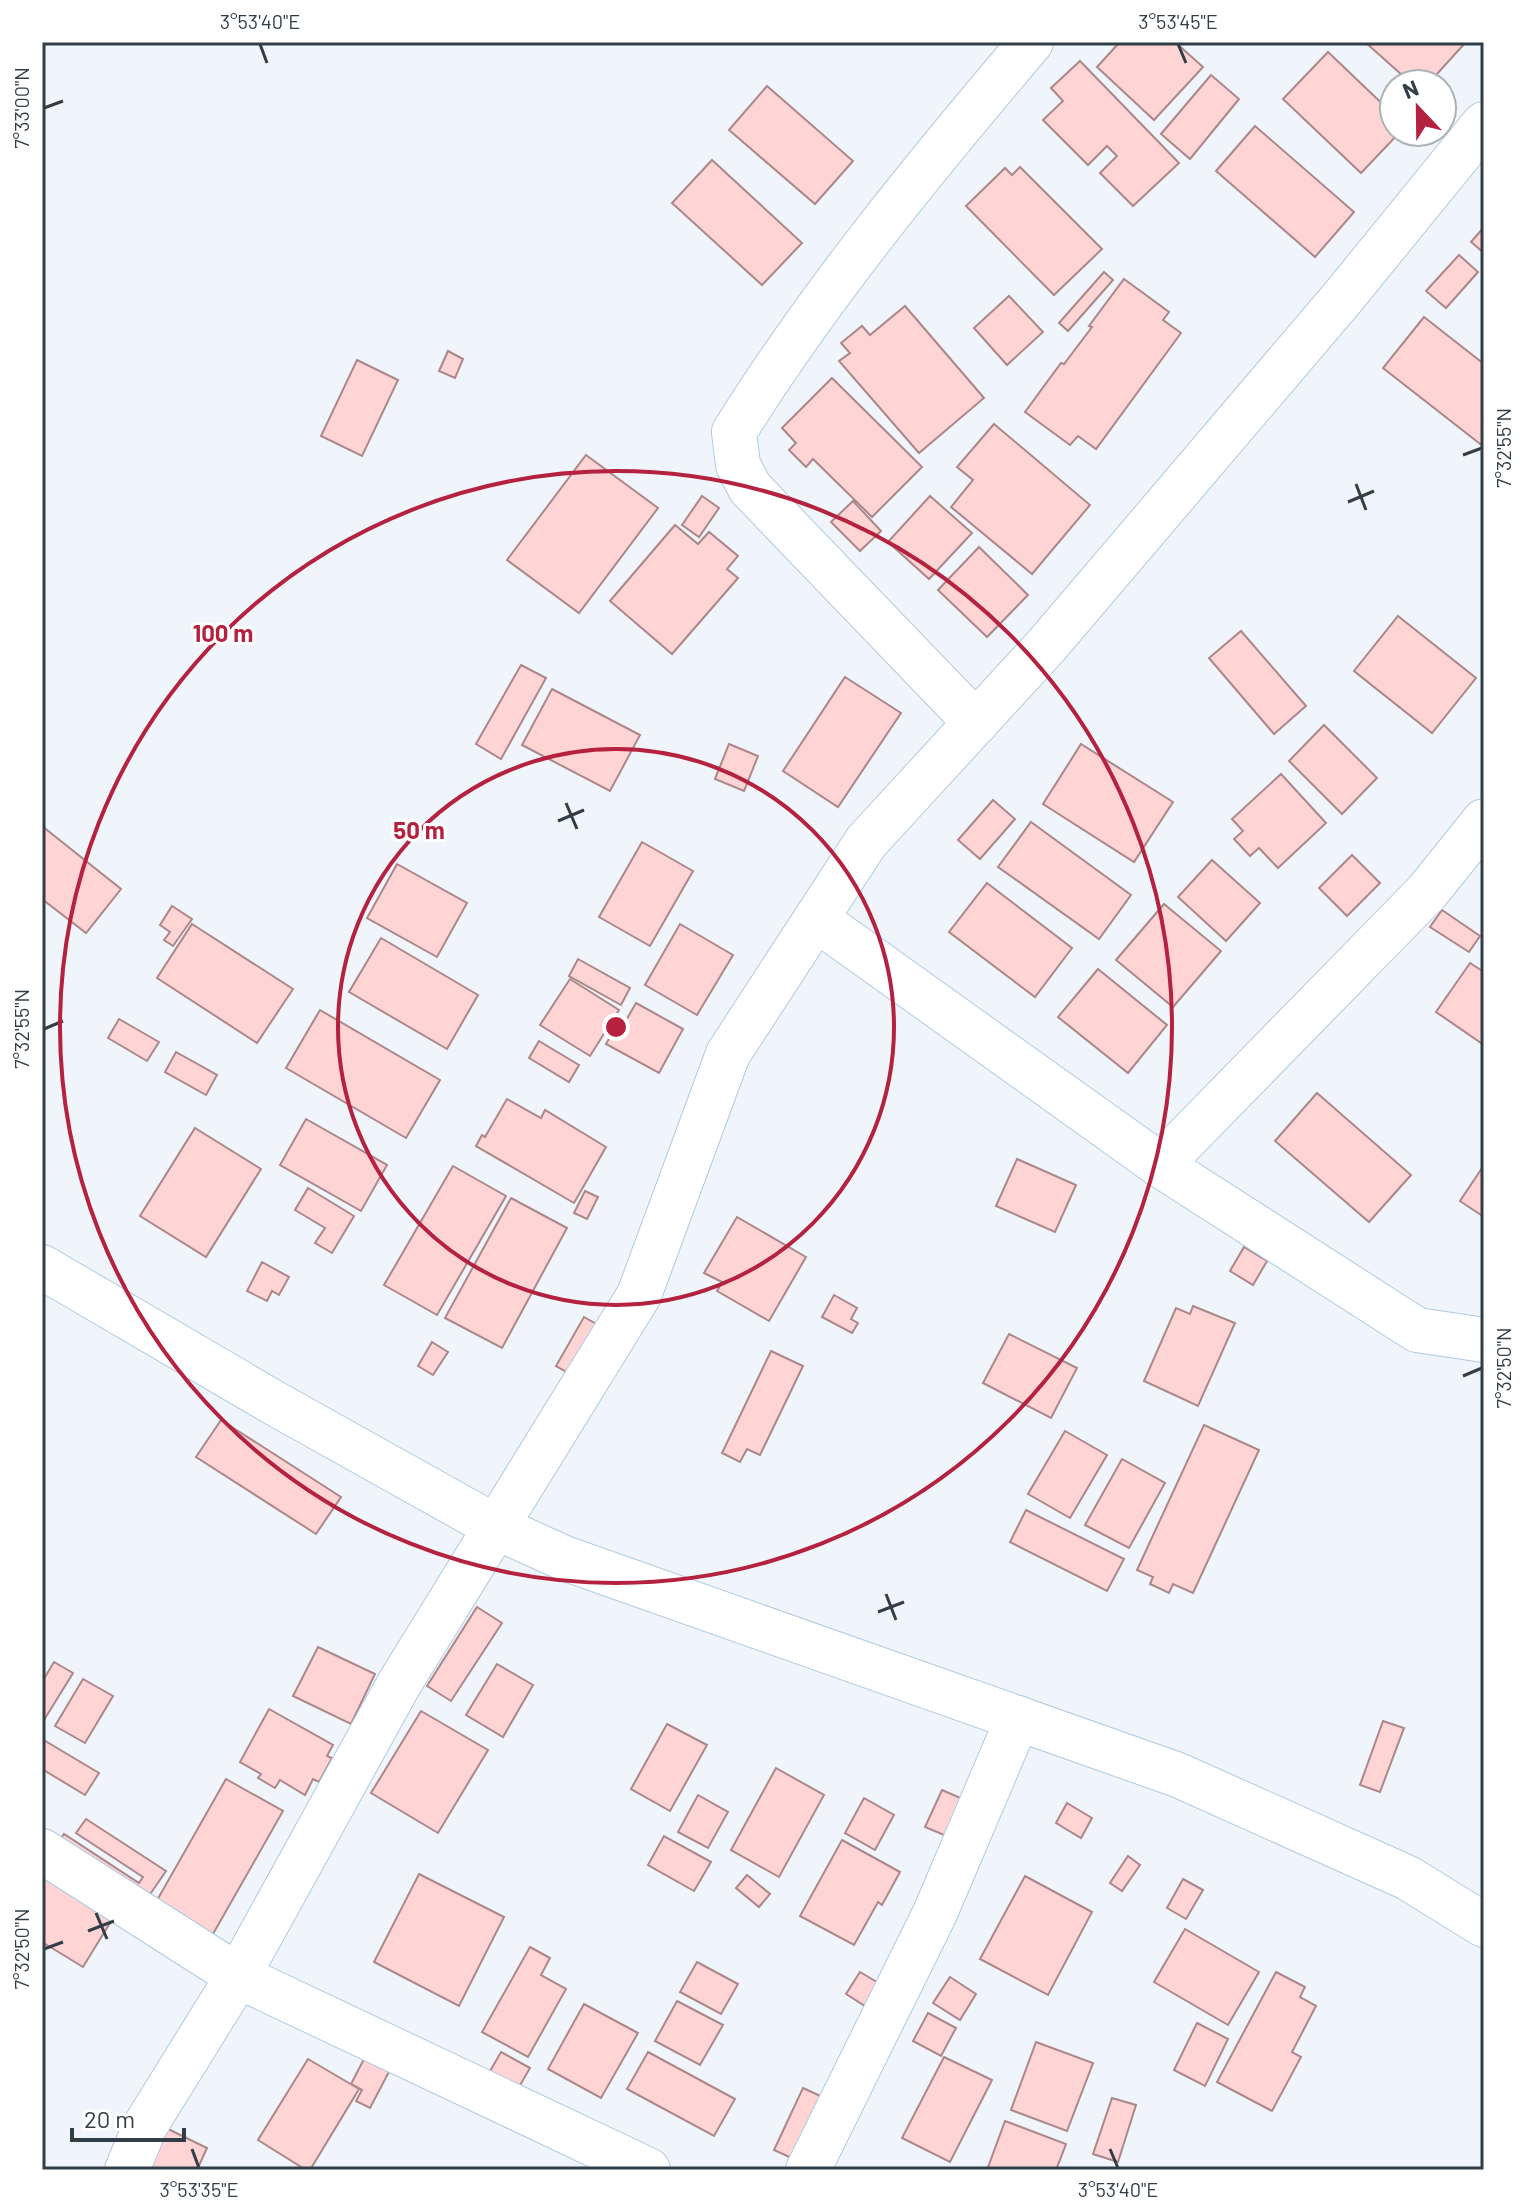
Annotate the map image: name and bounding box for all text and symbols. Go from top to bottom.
text: 3°53'40"E [220,9,300,33]
text: 3°53'45"E [1138,9,1218,33]
text: 7°33'00"N [9,67,33,149]
north arrow [1378,68,1458,148]
text: N [1398,74,1422,103]
text: 7°32'55"N [1491,408,1515,488]
text: 100 m [193,618,253,647]
text: 50 m [393,815,445,844]
text: 7°32'55"N [9,989,33,1069]
centre of rings [602,1013,630,1041]
text: 7°32'50"N [1491,1327,1515,1409]
text: 7°32'50"N [9,1908,33,1990]
scale bar [72,2092,184,2142]
text: 20 m [84,2104,135,2133]
text: 3°53'35"E [159,2177,239,2201]
text: 3°53'40"E [1078,2177,1158,2201]

